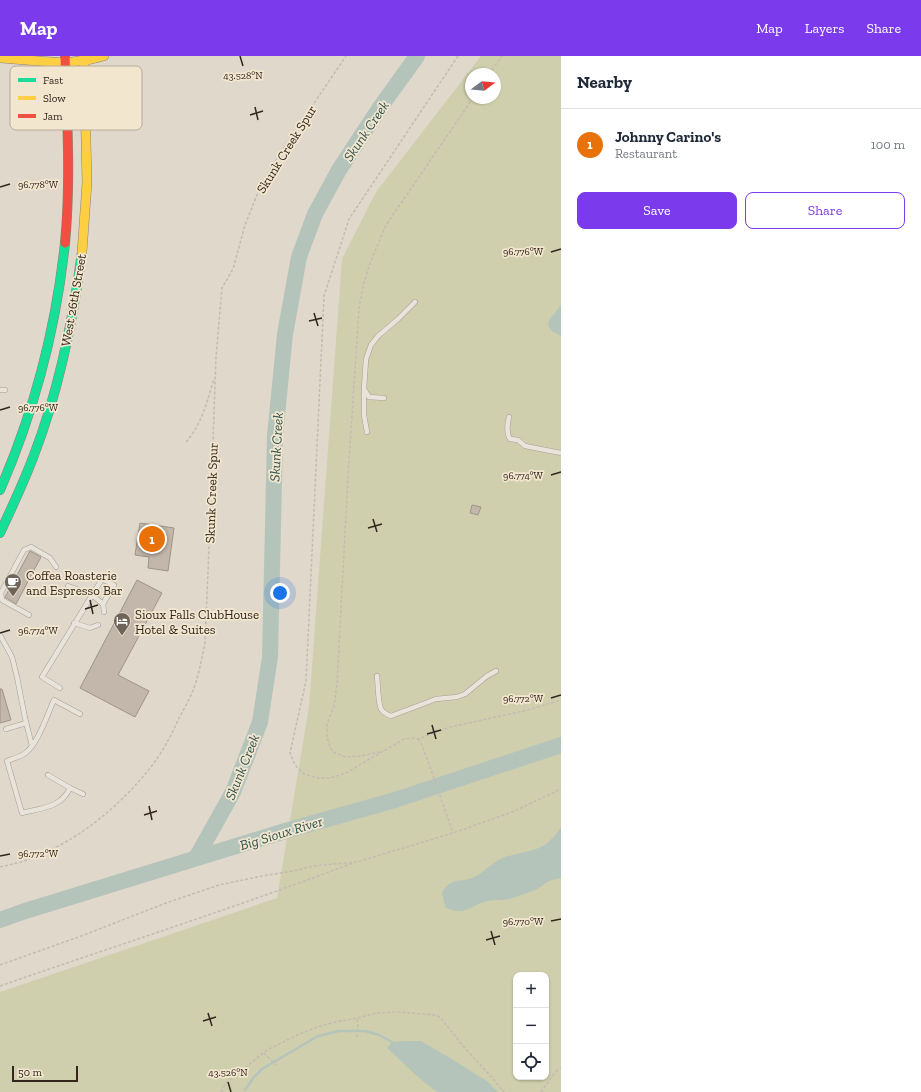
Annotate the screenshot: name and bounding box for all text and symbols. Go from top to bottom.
text: Map [20,17,57,40]
text: Map [756,20,783,37]
text: Layers [805,20,844,37]
text: Share [866,20,901,37]
legend [10,66,142,130]
north arrow [465,68,501,104]
text: 43.528°N [223,70,263,82]
text: Nearby [577,72,632,92]
text: Fast [43,74,64,87]
text: Slow [43,92,66,105]
water label: Skunk Creek [340,98,393,165]
street label: Skunk Creek Spur [253,103,319,196]
text: Jam [43,110,63,123]
text: Johnny Carino's [615,128,721,146]
text: 1 [587,137,593,152]
text: 100 m [871,137,905,152]
text: Restaurant [615,146,677,161]
text: 96.778°W [18,179,59,191]
button: Save [577,192,737,229]
button: Share [745,192,905,229]
text: 96.776°W [503,246,544,258]
street label: West 26th Street [58,252,89,348]
text: 96.776°W [18,402,59,414]
water label: Skunk Creek [266,412,287,482]
street label: Skunk Creek Spur [202,442,221,544]
text: 96.774°W [503,470,544,482]
pin: 1 [139,524,165,554]
place label: Coffea Roasterie and Espresso Bar [26,568,122,598]
cafe icon: Coffea Roasterie and Espresso Bar [3,572,23,597]
your location [270,583,290,603]
place label: Sioux Falls ClubHouse Hotel & Suites [135,607,259,637]
hotel icon: Sioux Falls ClubHouse Hotel & Suites [112,611,132,636]
text: 96.774°W [18,625,59,637]
text: 96.772°W [503,693,544,705]
water label: Skunk Creek [222,732,263,803]
water label: Big Sioux River [238,813,325,854]
text: 96.772°W [18,848,59,860]
text: 96.770°W [503,916,544,928]
map controls [513,972,549,1080]
button: + [513,972,549,1008]
button: − [513,1008,549,1044]
button: locate [513,1044,549,1080]
scale bar [12,1064,78,1083]
text: 50 m [18,1066,42,1079]
text: 43.526°N [208,1067,248,1079]

